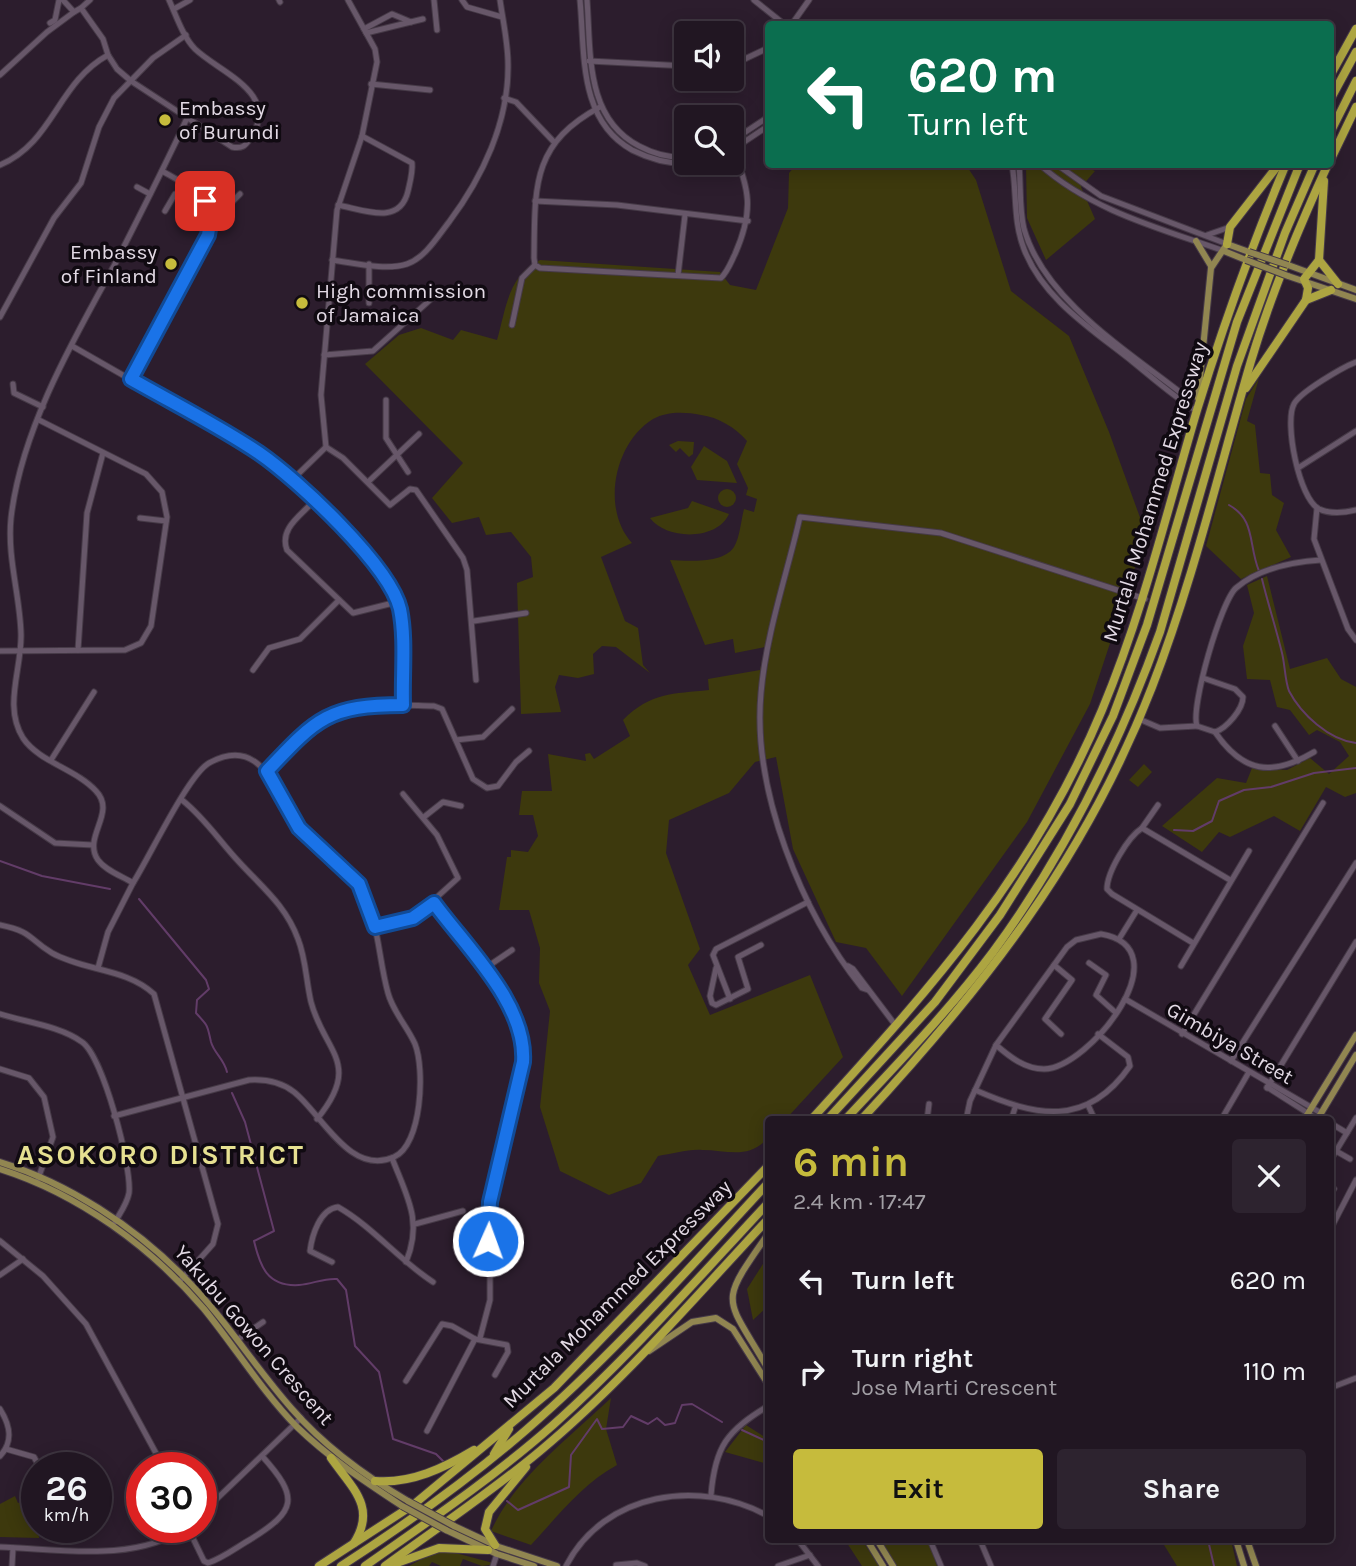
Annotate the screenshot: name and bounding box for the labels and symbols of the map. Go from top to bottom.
place label: Embassy of Burundi [179,96,280,144]
marker: Embassy of Burundi [157,112,173,128]
pin [175,171,235,231]
place label: Embassy of Finland [61,240,157,288]
marker: Embassy of Finland [163,256,179,272]
place label: High commission of Jamaica [316,279,486,327]
marker: High commission of Jamaica [294,295,310,311]
street label: Murtala Mohammed Expressway [1098,339,1212,645]
street label: Gimbiya Street [1162,997,1298,1089]
district label: ASOKORO DISTRICT [17,1138,305,1171]
street label: Murtala Mohammed Expressway [498,1175,736,1413]
position arrow [451,1204,525,1278]
street label: Yakubu Gowon Crescent [169,1240,339,1430]
speed limit sign: 30 [126,1452,217,1543]

